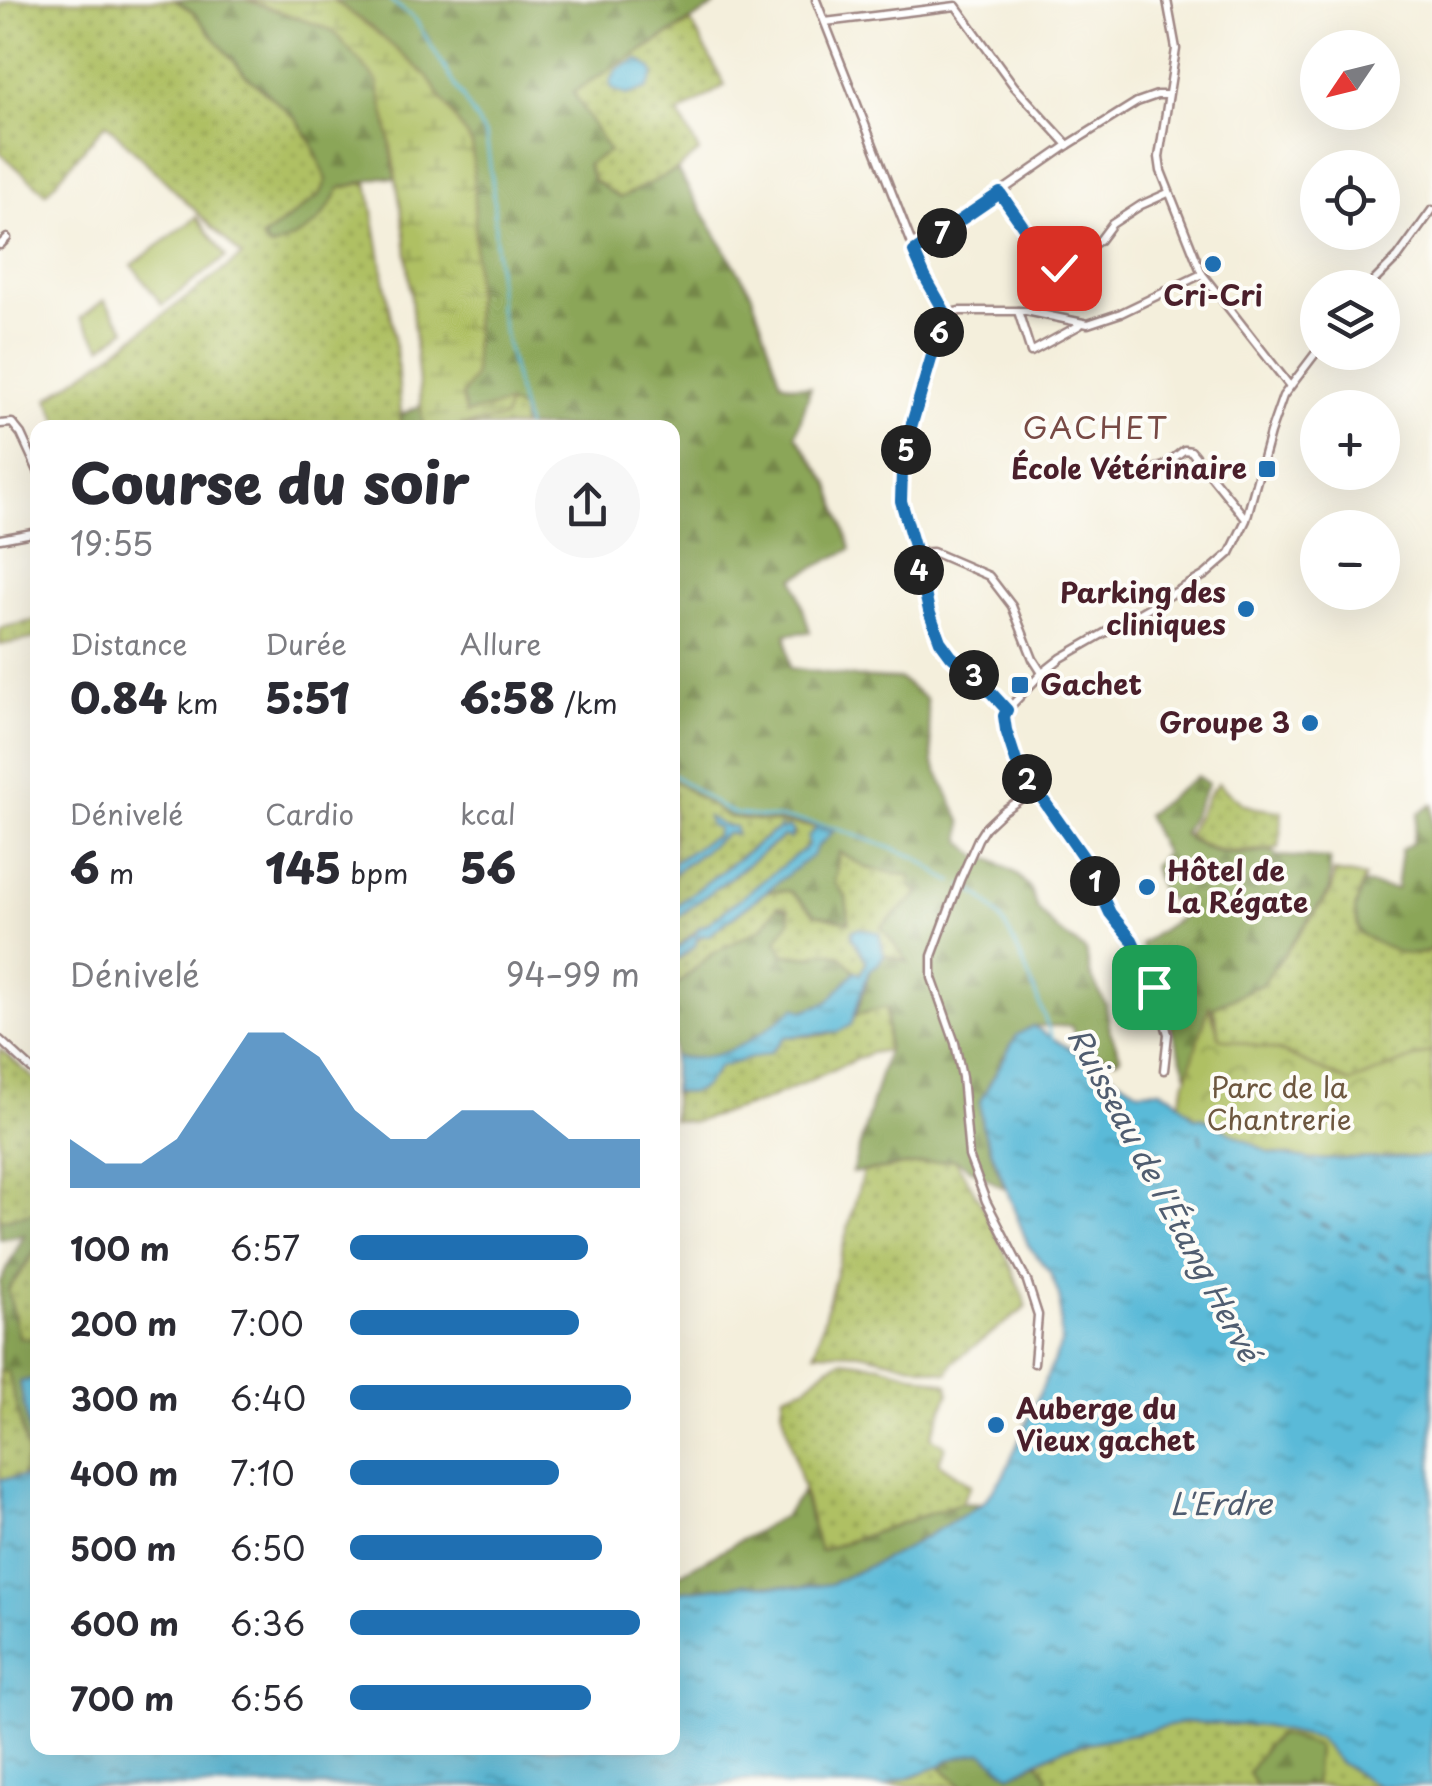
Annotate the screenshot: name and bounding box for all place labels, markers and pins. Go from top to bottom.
pin: 7 [917,208,967,258]
pin [1017,226,1102,311]
marker: Cri-Cri [1202,253,1224,275]
place label: Cri-Cri [1163,273,1263,316]
pin: 6 [914,307,964,357]
pin: 5 [881,425,931,475]
place label: École Vétérinaire [1011,446,1247,489]
marker: École Vétérinaire [1256,458,1278,480]
pin: 4 [894,545,944,595]
place label: Parking des cliniques [1060,570,1226,645]
marker: Parking des cliniques [1235,598,1257,620]
pin: 3 [949,650,999,700]
place label: Gachet [1040,662,1142,705]
marker: Gachet [1009,674,1031,696]
place label: Groupe 3 [1159,700,1290,743]
marker: Groupe 3 [1299,712,1321,734]
pin: 2 [1002,754,1052,804]
place label: Hôtel de La Régate [1167,848,1308,923]
pin: 1 [1070,856,1120,906]
marker: Hôtel de La Régate [1136,876,1158,898]
pin [1112,945,1197,1030]
place label: Auberge du Vieux gachet [1016,1386,1196,1461]
marker: Auberge du Vieux gachet [985,1414,1007,1436]

